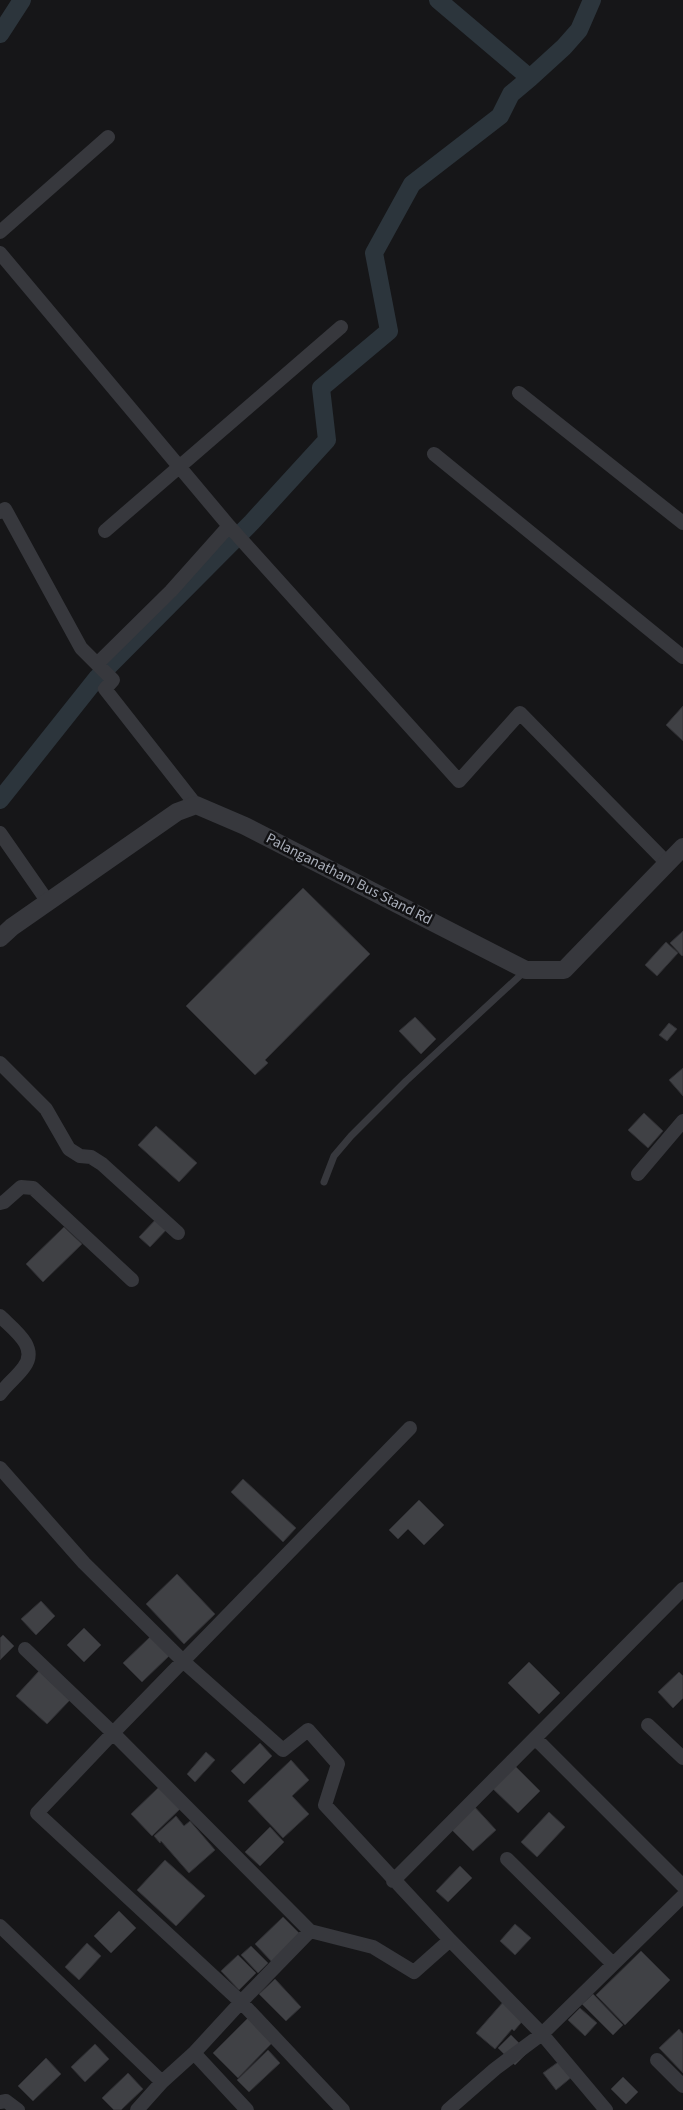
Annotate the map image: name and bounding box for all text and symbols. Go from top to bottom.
street label: Palanganatham Bus Stand Rd [262,828,436,930]

